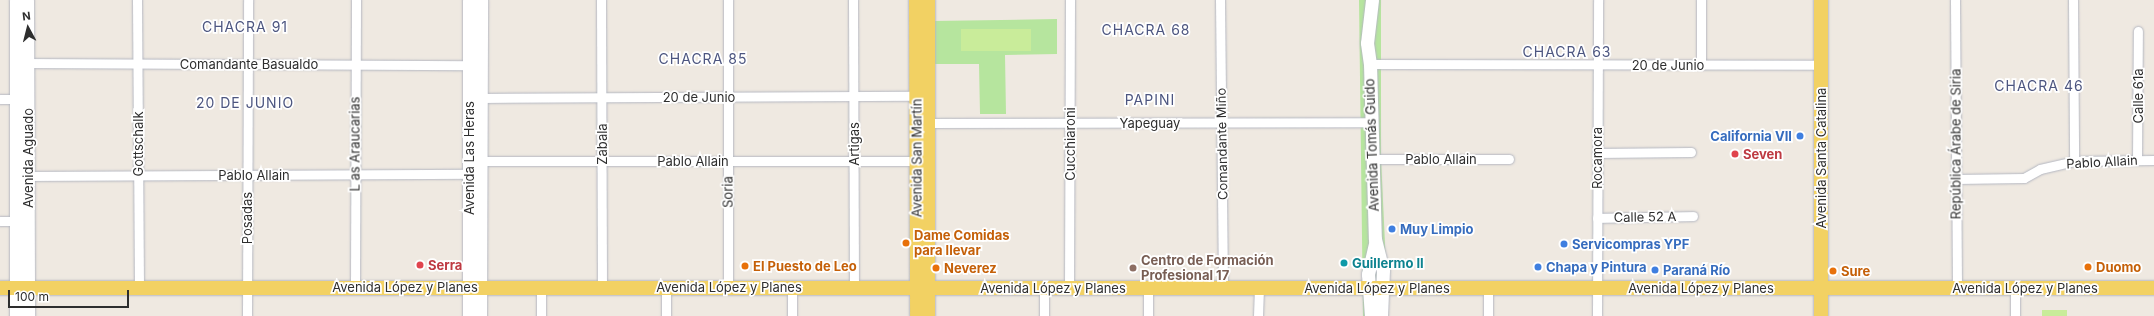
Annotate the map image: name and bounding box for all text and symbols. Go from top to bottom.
north arrow [8,8,48,48]
text: N [22,9,32,24]
district label: CHACRA 91 [202,19,288,35]
district label: CHACRA 68 [1102,22,1190,38]
district label: CHACRA 63 [1523,44,1611,60]
district label: CHACRA 85 [659,51,747,67]
street label: Comandante Basualdo [180,56,318,72]
street label: 20 de Junio [1632,57,1704,73]
street label: República Árabe de Siria [1948,69,1964,219]
street label: Calle 61a [2130,69,2146,123]
street label: Avenida Tomás Guido [1362,78,1382,212]
district label: CHACRA 46 [1994,78,2084,94]
street label: Comandante Miño [1213,88,1231,200]
street label: Avenida Santa Catalina [1813,88,1829,228]
street label: 20 de Junio [663,89,735,105]
district label: PAPINI [1125,92,1175,108]
district label: 20 DE JUNIO [196,95,294,111]
street label: L as Araucarias [347,97,363,191]
street label: Avenida San Martín [909,99,925,217]
street label: Avenida Las Heras [461,101,477,215]
street label: Cucchiaroni [1062,107,1078,181]
street label: Avenida Aguado [20,108,36,208]
street label: Gottschalk [130,111,146,177]
street label: Yapeguay [1120,115,1180,131]
street label: Artigas [846,122,862,166]
street label: Zabala [594,123,610,165]
street label: Rocamora [1589,127,1605,189]
place label: California VII [1710,128,1792,144]
marker: California VII [1795,131,1805,141]
place label: Seven [1743,146,1782,162]
marker: Seven [1730,149,1740,159]
street label: Pablo Allain [1405,151,1477,167]
street label: Pablo Allain [2066,152,2138,172]
street label: Pablo Allain [657,153,729,169]
street label: Pablo Allain [218,167,290,183]
street label: Soria [720,176,736,208]
street label: Posadas [239,192,255,244]
street label: Calle 52 A [1613,209,1677,225]
place label: Muy Limpio [1400,221,1474,237]
marker: Muy Limpio [1387,224,1397,234]
place label: Dame Comidas para llevar [914,228,1010,259]
place label: Servicompras YPF [1572,236,1689,252]
marker: Dame Comidas para llevar [901,238,911,248]
marker: Servicompras YPF [1559,239,1569,249]
place label: Centro de Formación Profesional 17 [1141,253,1274,284]
place label: Guillermo II [1352,255,1424,271]
place label: Serra [428,257,462,273]
place label: El Puesto de Leo [753,258,857,274]
marker: Guillermo II [1339,258,1349,268]
place label: Chapa y Pintura [1546,259,1647,275]
place label: Duomo [2096,259,2141,275]
marker: Serra [415,260,425,270]
place label: Neverez [944,260,997,276]
marker: El Puesto de Leo [740,261,750,271]
marker: Chapa y Pintura [1533,262,1543,272]
place label: Paraná Río [1663,262,1730,278]
marker: Duomo [2083,262,2093,272]
marker: Neverez [931,263,941,273]
marker: Centro de Formación Profesional 17 [1128,263,1138,273]
place label: Sure [1841,263,1870,279]
marker: Paraná Río [1650,265,1660,275]
marker: Sure [1828,266,1838,276]
street label: Avenida López y Planes [332,279,478,295]
street label: Avenida López y Planes [656,279,802,295]
street label: Avenida López y Planes [980,280,1126,296]
street label: Avenida López y Planes [1304,280,1450,296]
street label: Avenida López y Planes [1628,280,1774,296]
street label: Avenida López y Planes [1952,280,2098,296]
scale bar [10,282,131,308]
text: 100 m [15,289,49,304]

